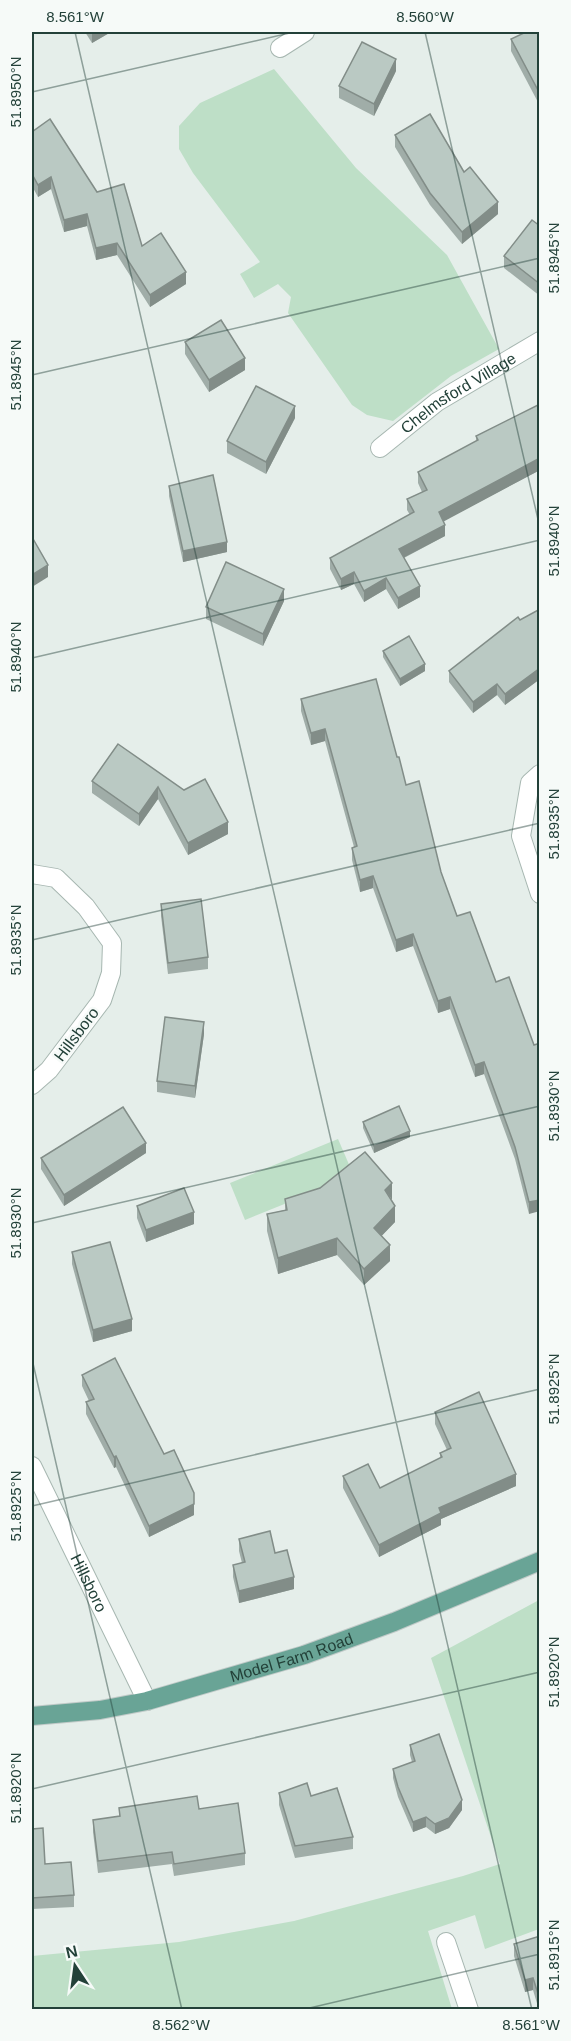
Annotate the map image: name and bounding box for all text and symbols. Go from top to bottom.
text: 8.561°W [46,8,105,25]
text: 8.560°W [396,8,455,25]
text: 51.8950°N [7,56,24,128]
text: 51.8945°N [545,222,562,294]
text: 51.8945°N [7,339,24,411]
street label: Chelmsford Village [398,349,519,437]
text: 51.8940°N [545,505,562,577]
text: 51.8940°N [7,621,24,693]
text: 51.8935°N [545,788,562,860]
text: 51.8935°N [7,904,24,976]
street label: Hillsboro [51,1004,102,1064]
text: 51.8930°N [545,1070,562,1142]
text: 51.8930°N [7,1187,24,1259]
text: 51.8925°N [545,1353,562,1425]
text: 51.8925°N [7,1470,24,1542]
street label: Hillsboro [67,1551,110,1615]
street label: Model Farm Road [228,1630,355,1685]
text: 51.8920°N [545,1636,562,1708]
text: 51.8920°N [7,1752,24,1824]
text: 51.8915°N [545,1919,562,1991]
north arrow [45,1936,105,1996]
text: N [64,1942,79,1961]
text: 8.562°W [152,2016,211,2033]
text: 8.561°W [502,2016,561,2033]

